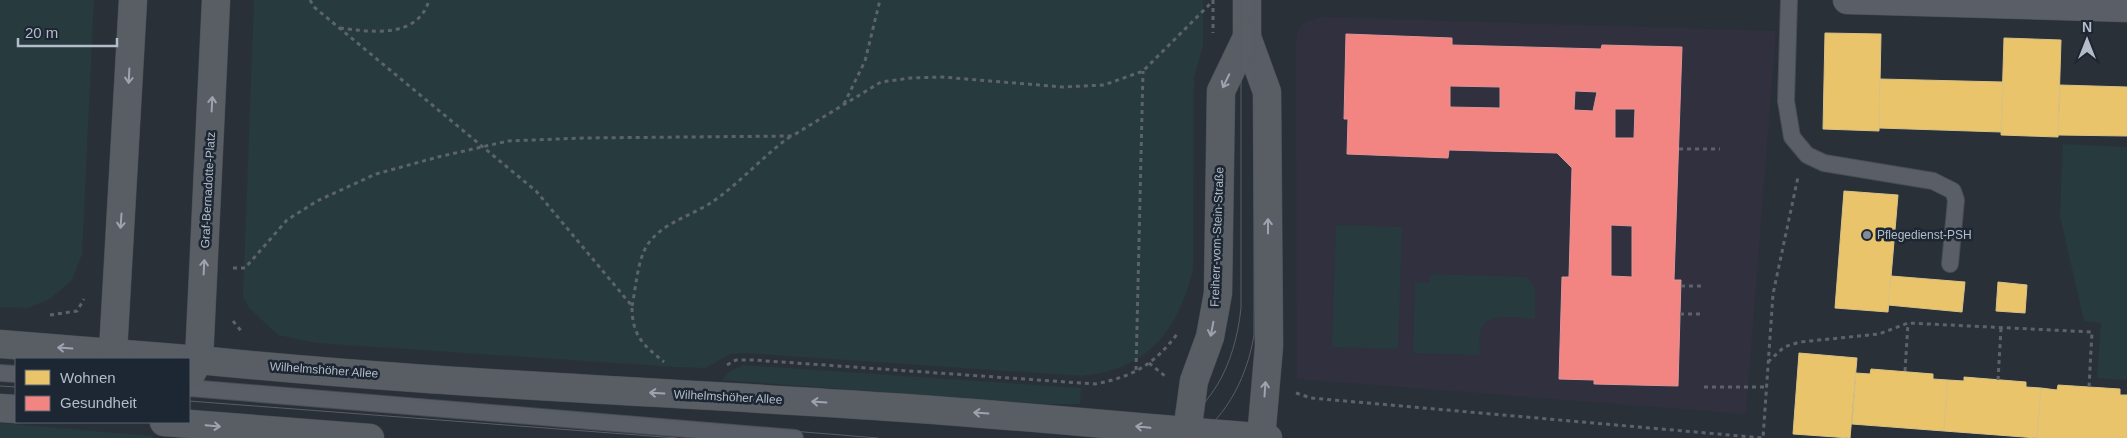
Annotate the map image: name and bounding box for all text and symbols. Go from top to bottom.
scale bar [18,15,116,47]
north arrow [2062,15,2112,65]
text: N [2082,19,2092,35]
text: 20 m [25,24,58,41]
one-way arrow [124,68,133,84]
one-way arrow [1220,73,1230,88]
one-way arrow [207,97,216,113]
street label: Graf-Bernadotte-Platz [198,131,218,249]
street label: Freiherr-vom-Stein-Straße [1208,166,1226,307]
one-way arrow [117,213,126,229]
one-way arrow [1263,219,1273,235]
place label: Pflegedienst-PSH [1877,228,1972,242]
marker: Pflegedienst-PSH [1861,229,1873,241]
one-way arrow [199,259,208,275]
one-way arrow [1207,321,1216,337]
one-way arrow [57,344,73,353]
legend [15,358,190,423]
street label: Wilhelmshöher Allee [269,359,379,381]
text: Wohnen [60,369,116,386]
one-way arrow [1260,381,1270,397]
street label: Wilhelmshöher Allee [673,387,783,407]
one-way arrow [649,389,665,398]
text: Gesundheit [60,394,138,411]
one-way arrow [811,398,827,407]
one-way arrow [973,409,989,418]
one-way arrow [205,421,221,430]
one-way arrow [1135,422,1151,432]

